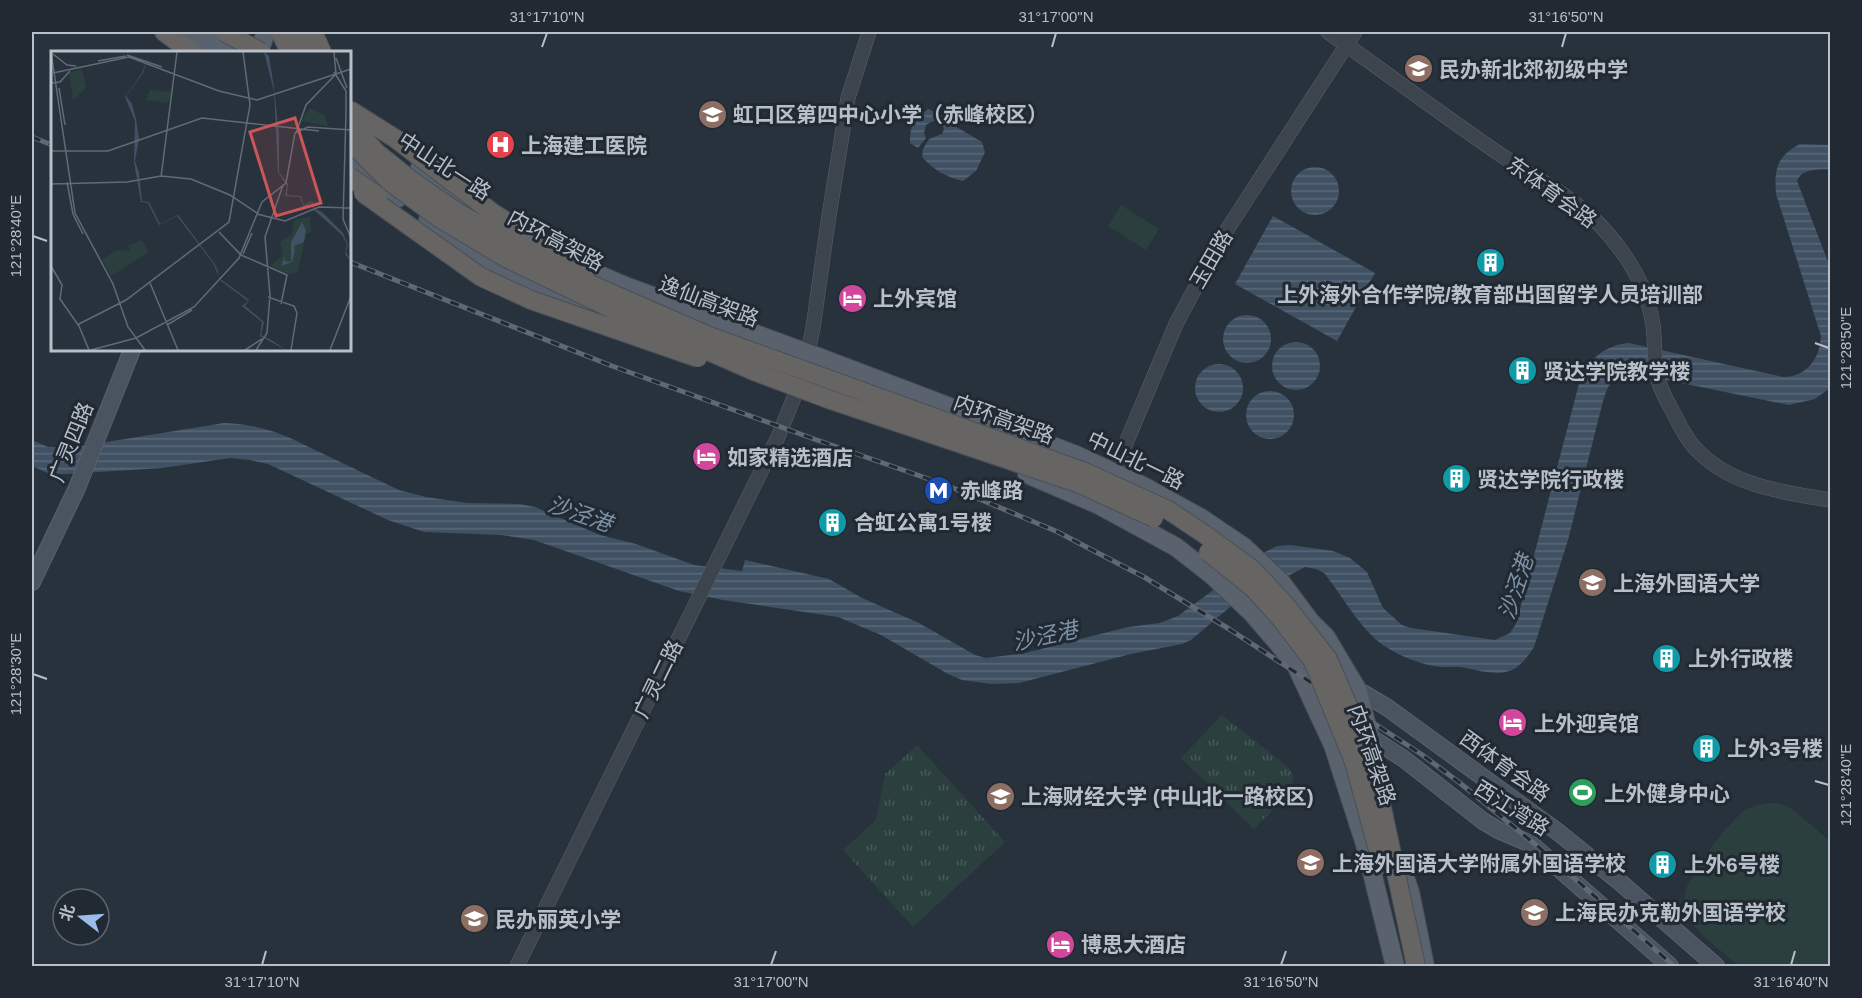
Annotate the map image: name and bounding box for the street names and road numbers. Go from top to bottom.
street label: 中山北一路 [395,128,495,204]
street label: 东体育会路 [1503,152,1601,232]
street label: 内环高架路 [504,205,608,275]
street label: 玉田路 [1185,226,1237,292]
street label: 逸仙高架路 [656,271,762,331]
street label: 内环高架路 [951,390,1057,448]
street label: 广灵四路 [45,399,97,485]
street label: 中山北一路 [1084,427,1188,493]
street label: 广灵二路 [629,636,687,722]
street label: 内环高架路 [1344,702,1400,808]
street label: 西体育会路 [1456,726,1554,806]
street label: 西江湾路 [1470,776,1554,840]

